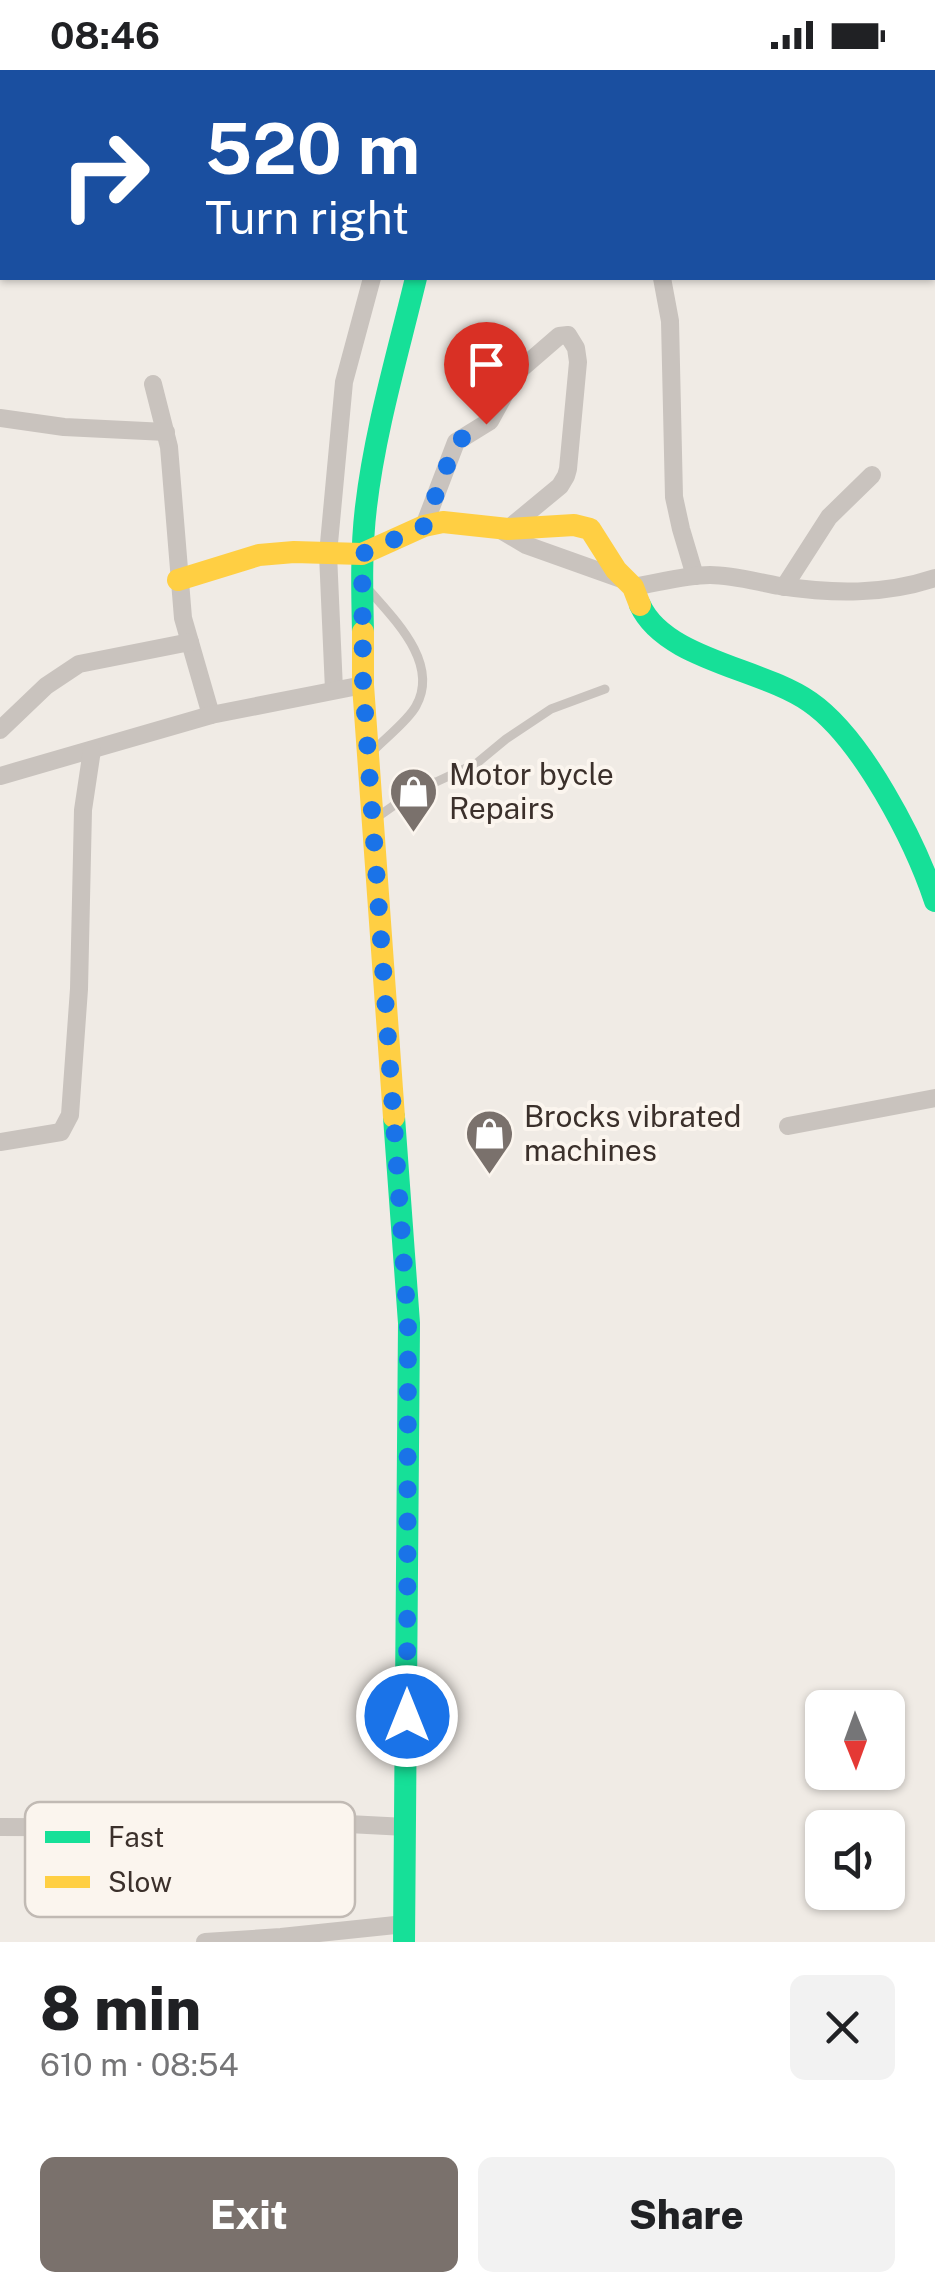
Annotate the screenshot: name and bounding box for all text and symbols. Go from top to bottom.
text: 08:46 [50,13,160,58]
text: 520 m [205,107,420,190]
icon: right [40,110,170,240]
text: Turn right [205,191,409,244]
pin [444,322,529,425]
icon: arrive [459,337,514,392]
place label: Motor bycle Repairs [449,756,614,826]
shop icon: Motor bycle Repairs [388,766,440,834]
place label: Brocks vibrated machines [524,1098,741,1168]
shop icon: Brocks vibrated machines [463,1108,515,1176]
position arrow [355,1664,459,1768]
north arrow [805,1690,905,1790]
map controls [805,1690,905,1910]
legend [25,1802,355,1917]
button: sound [805,1810,905,1910]
text: Fast [108,1820,164,1853]
text: Slow [108,1865,172,1898]
text: 8 min [40,1973,201,2044]
button: close [790,1975,895,2080]
text: 610 m · 08:54 [40,2046,239,2083]
button: Exit [40,2157,458,2272]
button: Share [478,2157,895,2272]

